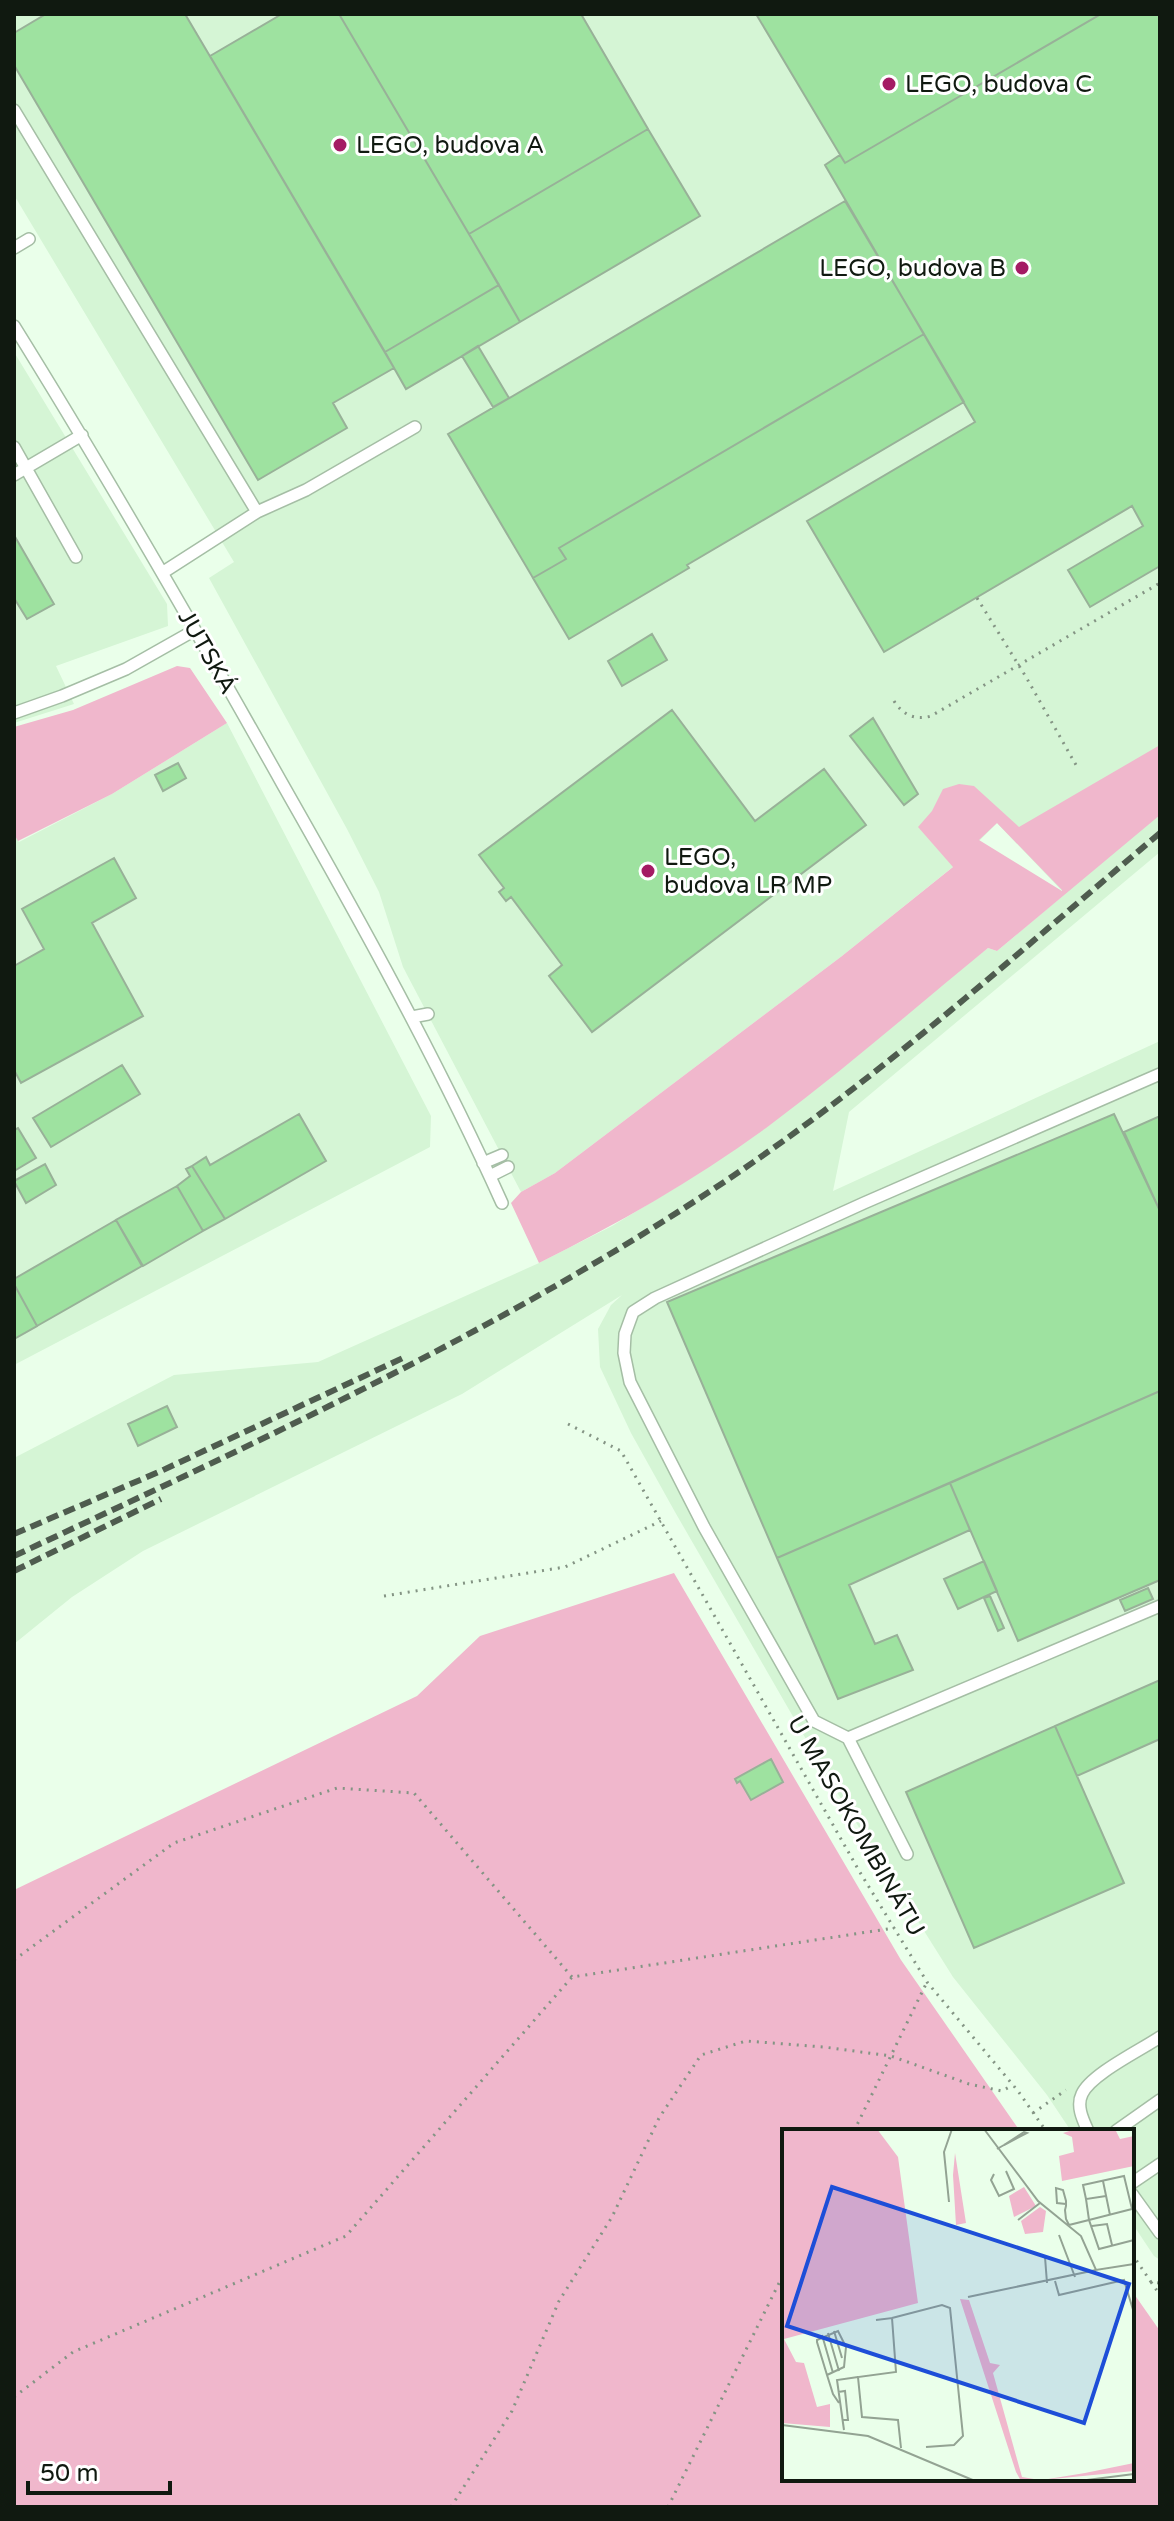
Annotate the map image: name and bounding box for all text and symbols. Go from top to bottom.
place label: LEGO, budova C [905,70,1092,99]
marker: LEGO, budova C [880,75,898,93]
place label: LEGO, budova A [356,131,544,160]
marker: LEGO, budova A [331,136,349,154]
place label: LEGO, budova B [819,254,1006,283]
marker: LEGO, budova B [1013,259,1031,277]
street label: JUTSKÁ [171,604,243,699]
place label: LEGO, budova LR MP [664,843,832,900]
marker: LEGO, budova LR MP [639,862,657,880]
street label: U MASOKOMBINÁTU [781,1710,932,1941]
inset map [782,2129,1134,2481]
scale bar [28,2445,170,2495]
text: 50 m [40,2459,98,2488]

